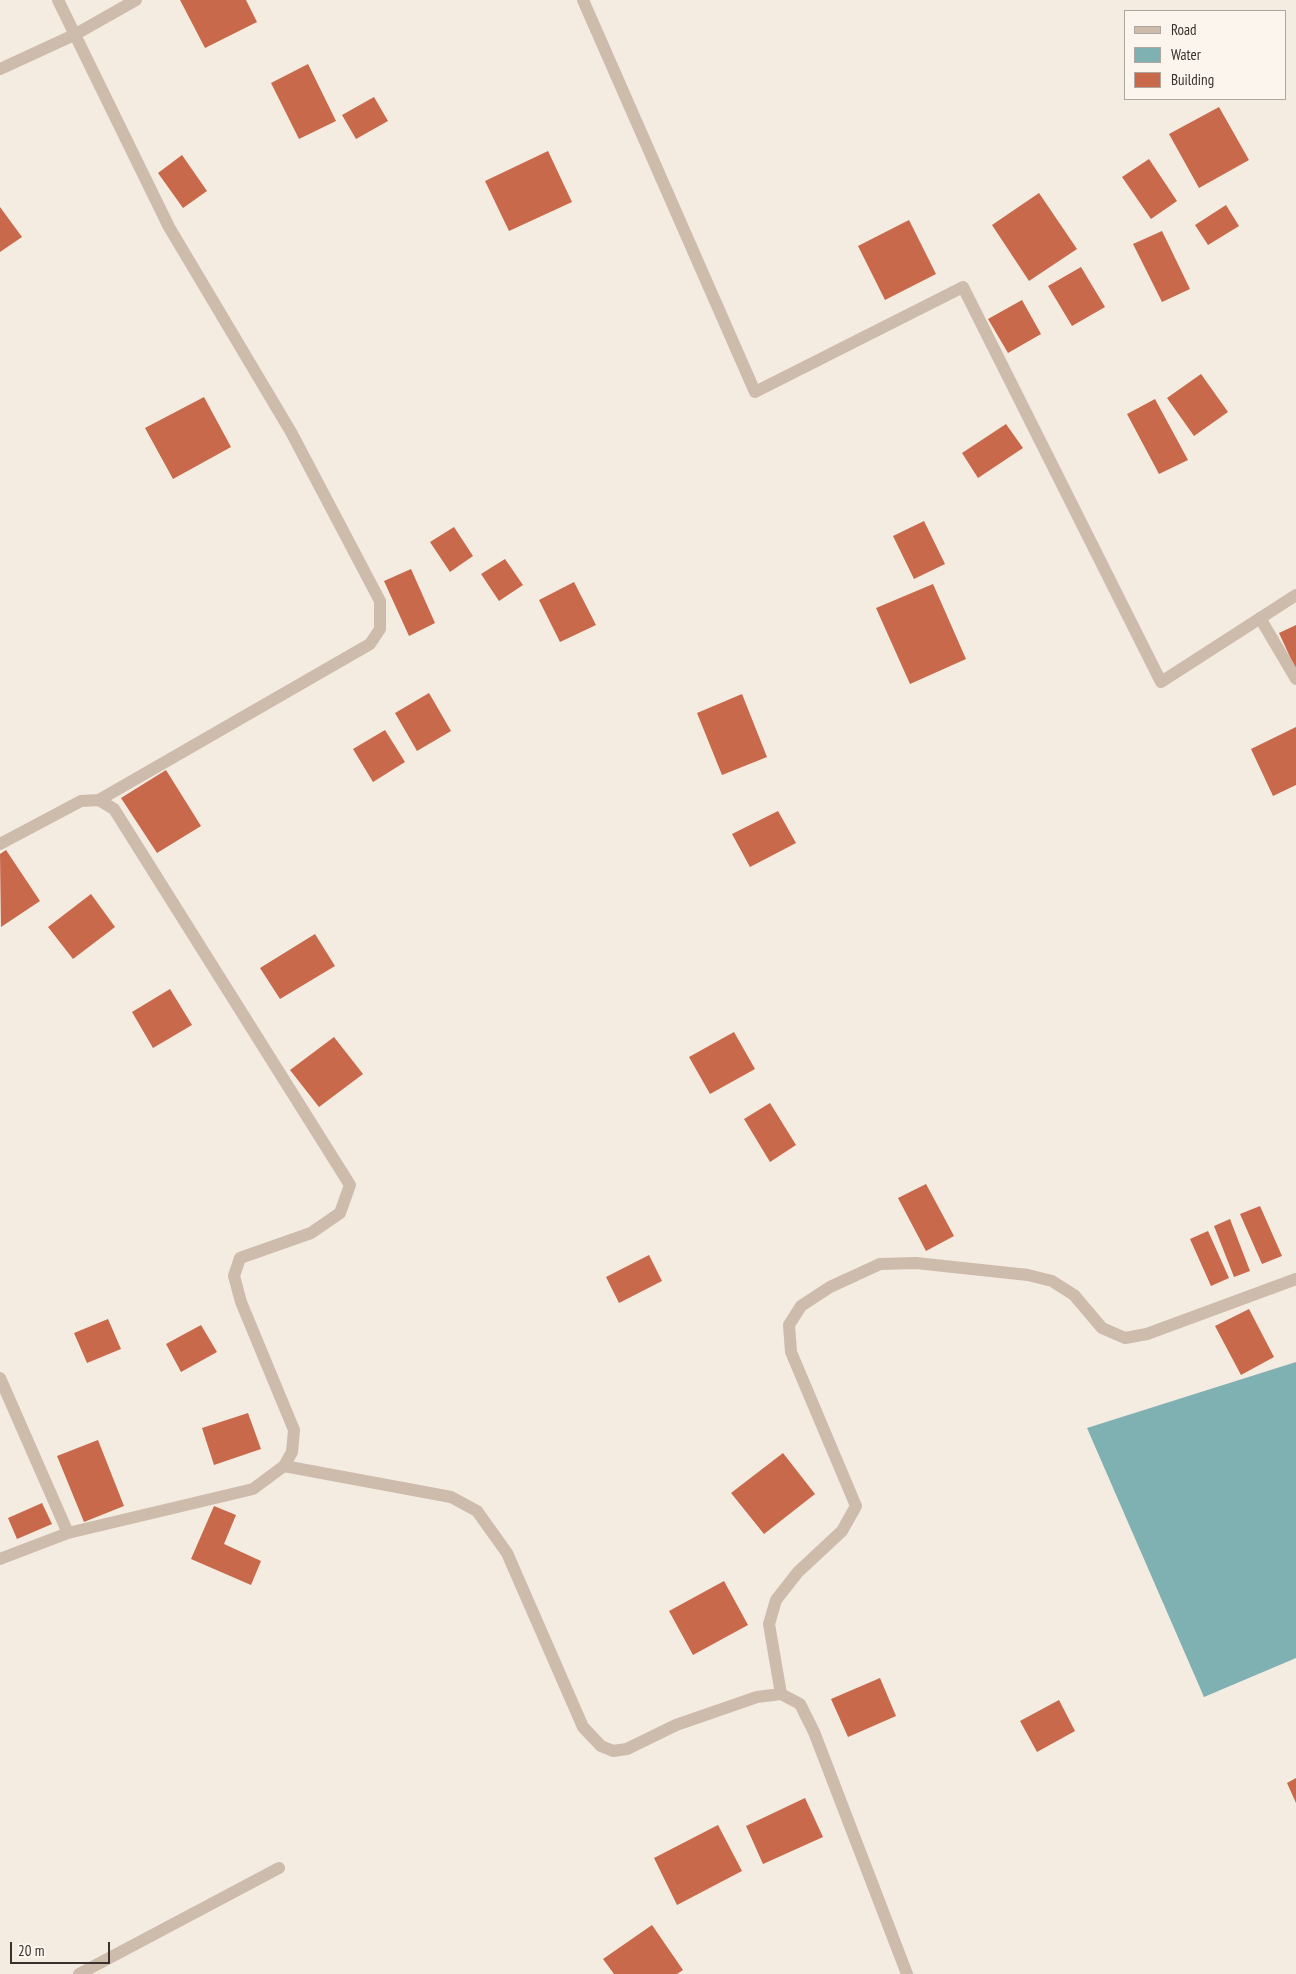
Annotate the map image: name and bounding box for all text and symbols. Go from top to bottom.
legend [1124,10,1286,100]
text: Road [1171,20,1197,39]
text: Water [1171,45,1201,64]
text: Building [1171,70,1214,89]
scale bar [12,1932,112,1964]
text: 20 m [18,1941,44,1960]

